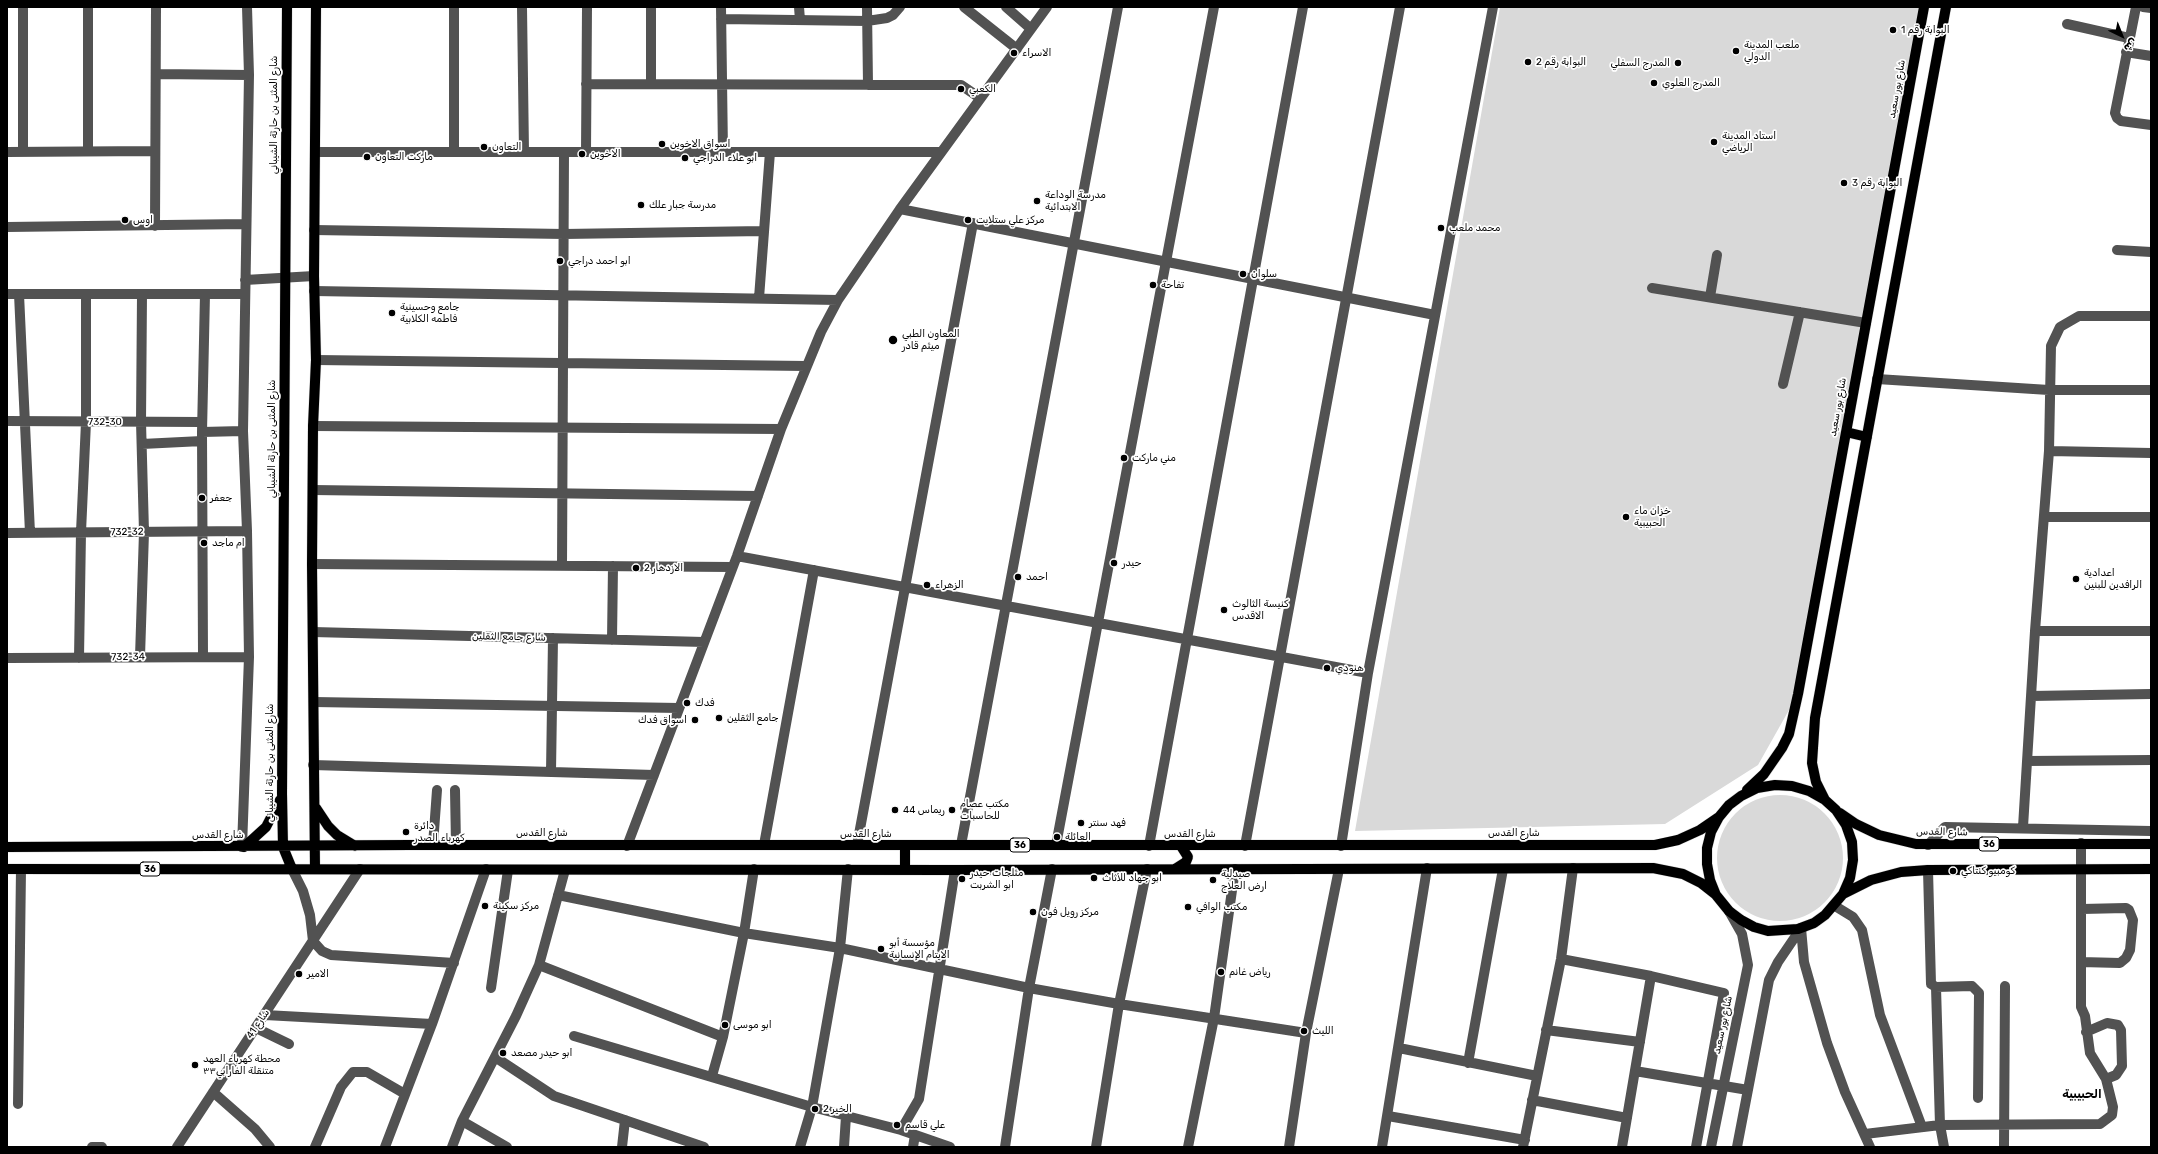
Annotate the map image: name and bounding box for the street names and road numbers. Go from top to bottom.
street label: شارع المثنى بن حارثة الشيباني [268,56,280,174]
street label: شارع بور سعيد [1886,59,1908,119]
street label: شارع بور سعيد [1827,377,1849,437]
street label: شارع المثنى بن حارثة الشيباني [266,380,278,498]
street label: 732-30 [88,416,122,428]
street label: 732-32 [110,526,144,538]
street label: شارع جامع الثقلين [472,630,546,644]
street label: 732-34 [111,651,145,663]
street label: شارع المثنى بن حارثة الشيباني [264,704,276,822]
street label: شارع القدس [1916,826,1968,838]
street label: شارع القدس [516,827,568,839]
street label: شارع القدس [1488,827,1540,839]
street label: شارع القدس [840,828,892,840]
street label: شارع القدس [1164,828,1216,840]
street label: شارع القدس [192,829,244,841]
road number: 36 [1979,837,1999,851]
road number: 36 [1010,838,1030,852]
road number: 36 [140,862,160,876]
street label: شارع بور سعيد [1711,995,1735,1055]
street label: شارع 41 [244,1007,272,1041]

